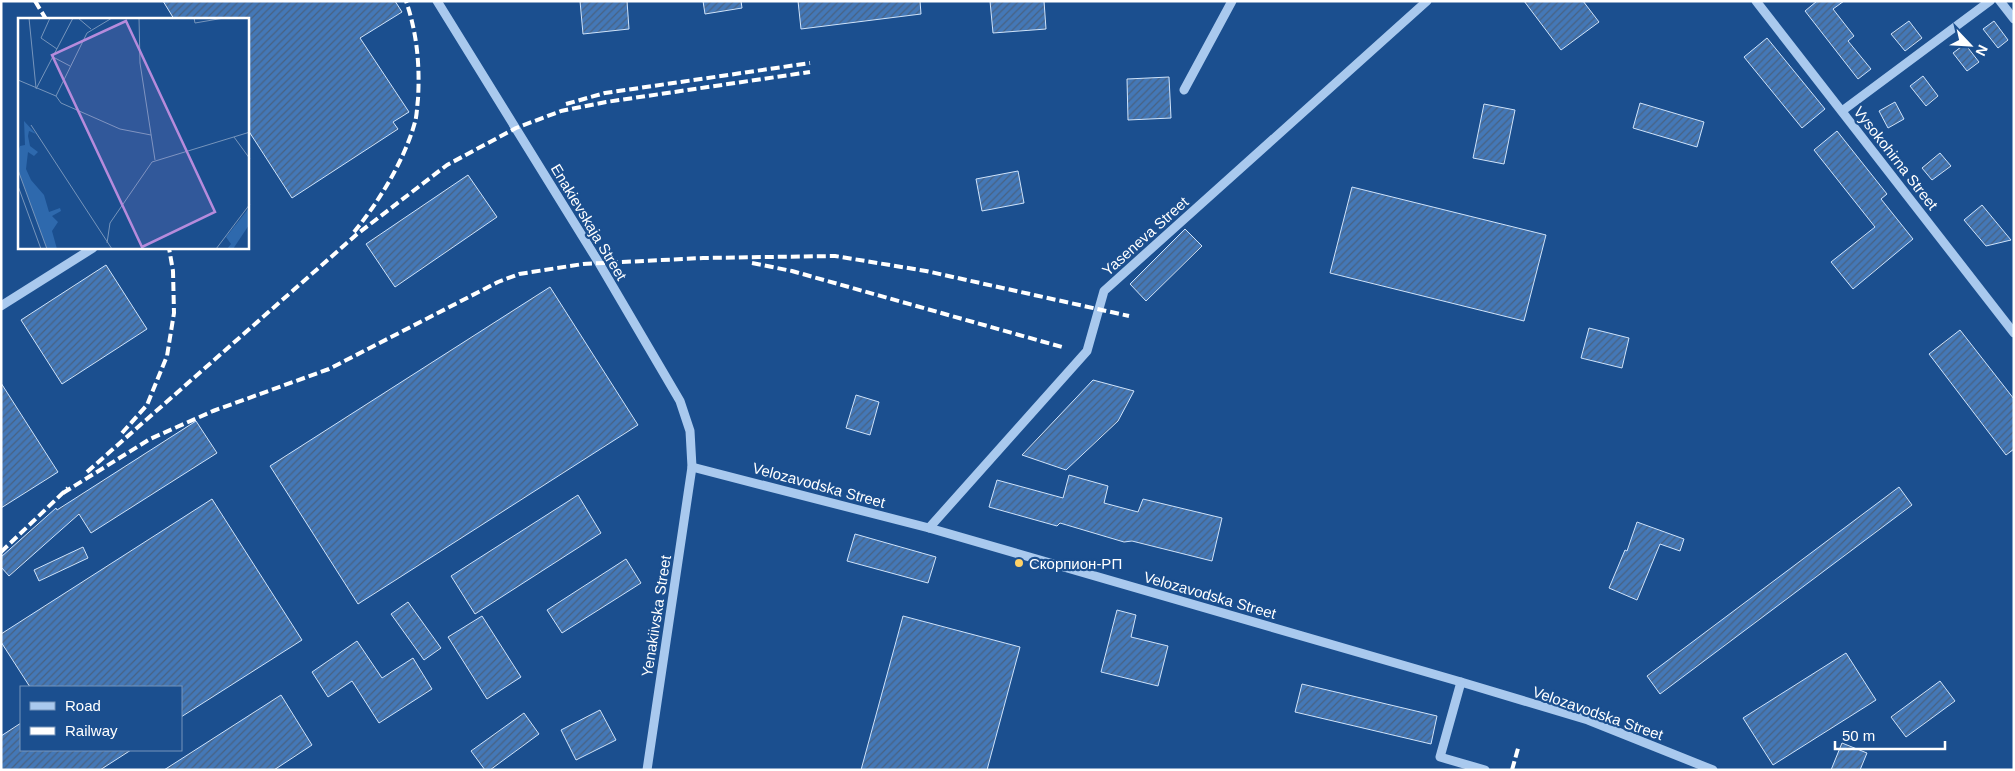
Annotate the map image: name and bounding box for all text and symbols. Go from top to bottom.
inset map [18,18,249,249]
north arrow [1945,20,1995,70]
text: N [1972,43,1991,58]
street label: Vysokohirna Street [1850,103,1942,214]
street label: Enakievskaja Street [548,161,631,284]
street label: Yaseneva Street [1099,192,1192,279]
street label: Velozavodska Street [751,459,888,511]
street label: Yenakiivska Street [638,553,674,678]
place label: Скорпион-РП [1029,555,1122,572]
marker: Скорпион-РП [1013,557,1025,569]
street label: Velozavodska Street [1142,568,1279,622]
street label: Velozavodska Street [1531,683,1666,744]
legend [20,686,182,751]
text: Road [65,697,101,714]
scale bar [1835,718,1945,750]
text: Railway [65,722,118,739]
text: 50 m [1842,727,1875,744]

